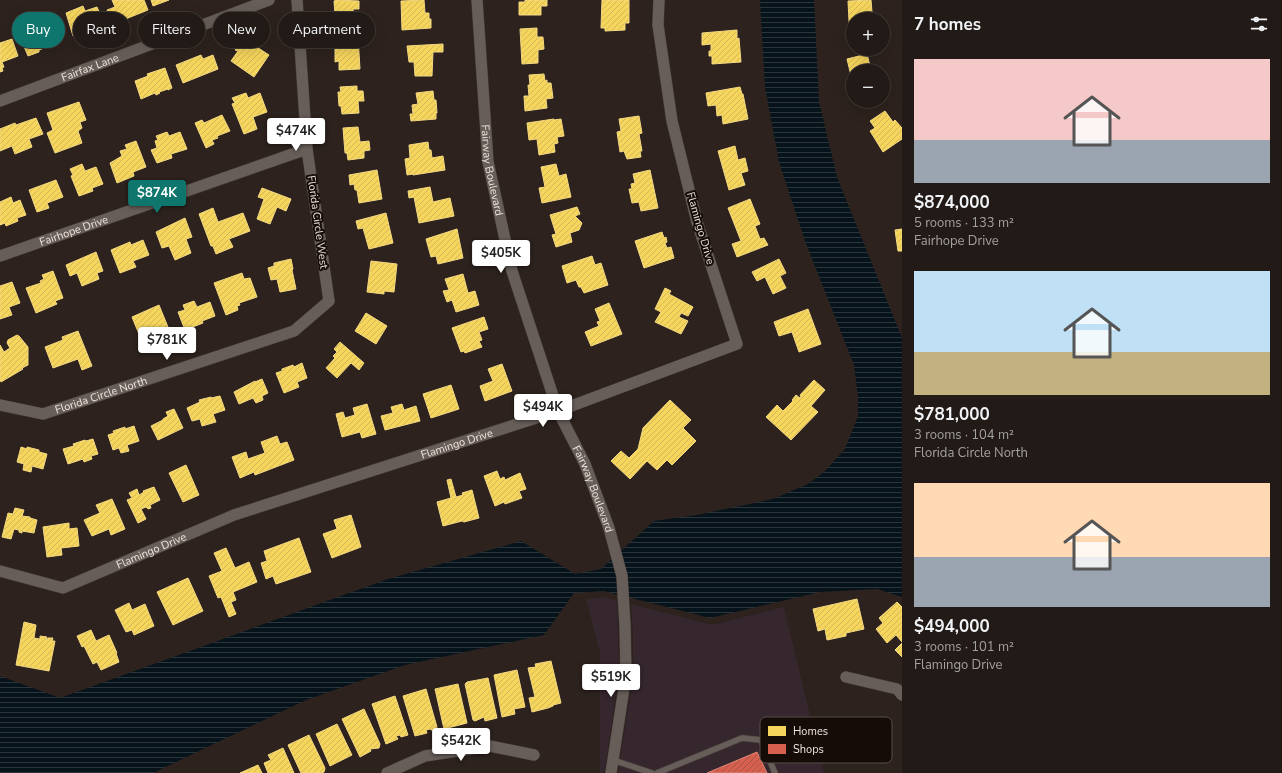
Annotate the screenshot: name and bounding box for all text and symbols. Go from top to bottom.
chip: Buy [12,12,65,48]
chip: Rent [73,12,130,48]
chip: Filters [138,12,205,48]
chip: New [213,12,270,48]
chip: Apartment [278,12,375,48]
map controls [846,12,890,108]
button: + [846,12,890,56]
text: 7 homes [914,13,981,36]
icon: filters [1248,13,1270,35]
street label: Fairfax Lane [59,50,121,85]
button: − [846,64,890,108]
icon: home [1056,85,1128,157]
pin: $474K [268,118,324,152]
text: $474K [276,122,316,140]
street label: Fairway Boulevard [477,124,507,217]
street label: Florida Circle West [304,174,332,270]
pin: $874K [129,180,185,214]
text: $874K [137,184,177,202]
street label: Flamingo Drive [683,190,718,266]
text: $874,000 [914,191,990,214]
street label: Fairhope Drive [37,212,110,250]
text: 5 rooms · 133 m² [914,214,1014,232]
text: Fairhope Drive [914,232,999,250]
pin: $405K [473,240,529,274]
text: $405K [481,244,521,262]
icon: home [1056,297,1128,369]
pin: $781K [139,327,195,361]
text: $781K [147,331,187,349]
street label: Florida Circle North [53,373,149,418]
pin: $494K [515,394,571,428]
text: $494K [523,398,563,416]
text: $781,000 [914,403,990,426]
street label: Flamingo Drive [419,425,495,463]
text: 3 rooms · 104 m² [914,426,1014,444]
street label: Fairway Boulevard [569,443,617,534]
text: Florida Circle North [914,444,1028,462]
icon: home [1056,509,1128,581]
street label: Flamingo Drive [114,529,189,572]
text: $494,000 [914,615,990,638]
text: 3 rooms · 101 m² [914,638,1014,656]
text: Flamingo Drive [914,656,1002,674]
pin: $519K [583,664,639,698]
text: $519K [591,668,631,686]
legend [760,717,892,763]
text: Homes [793,724,828,739]
pin: $542K [433,728,489,762]
text: $542K [441,732,481,750]
text: Shops [793,742,824,757]

